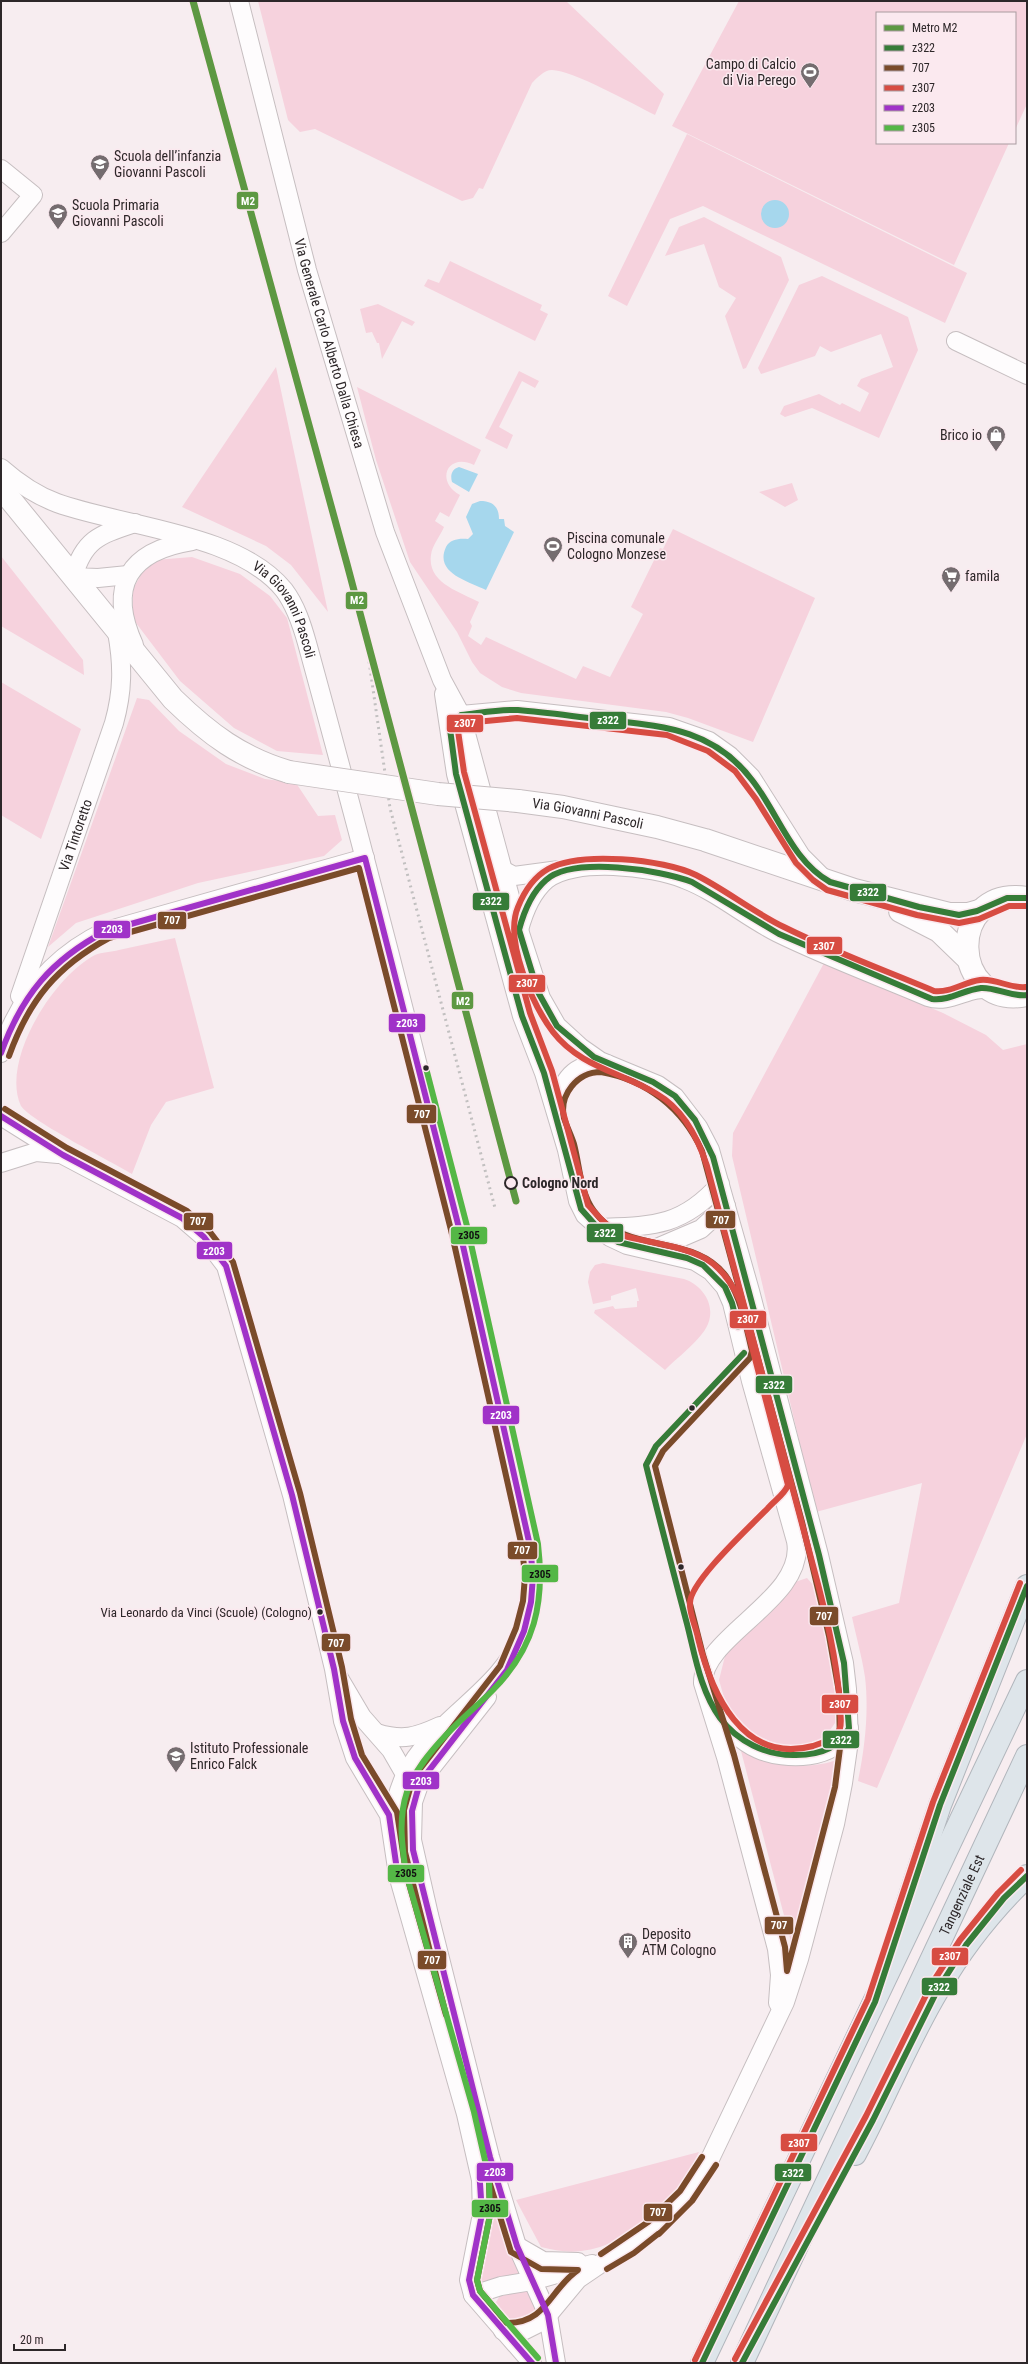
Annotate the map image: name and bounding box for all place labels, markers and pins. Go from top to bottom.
place label: Campo di Calcio di Via Perego [706,56,796,88]
sports icon: Campo di Calcio di Via Perego [799,61,821,89]
place label: Scuola dell’infanzia Giovanni Pascoli [114,148,221,180]
school or university icon: Scuola dell’infanzia Giovanni Pascoli [89,153,111,181]
place label: Scuola Primaria Giovanni Pascoli [72,197,164,229]
school or university icon: Scuola Primaria Giovanni Pascoli [47,202,69,230]
shop icon: Brico io [985,424,1007,452]
place label: Brico io [940,427,982,443]
place label: Piscina comunale Cologno Monzese [567,530,666,562]
sports icon: Piscina comunale Cologno Monzese [542,535,564,563]
supermarket icon: famila [940,565,962,593]
place label: famila [965,568,1000,584]
unlabelled marker [421,1063,431,1073]
place label: Cologno Nord [522,1175,599,1191]
marker: Cologno Nord [504,1176,518,1190]
unlabelled marker [687,1403,697,1413]
unlabelled marker [676,1562,686,1572]
place label: Via Leonardo da Vinci (Scuole) (Cologno) [100,1605,312,1620]
marker: Via Leonardo da Vinci (Scuole) (Cologno) [315,1607,325,1617]
place label: Istituto Professionale Enrico Falck [190,1740,309,1772]
school or university icon: Istituto Professionale Enrico Falck [165,1745,187,1773]
place label: Deposito ATM Cologno [642,1926,716,1958]
building icon: Deposito ATM Cologno [617,1931,639,1959]

